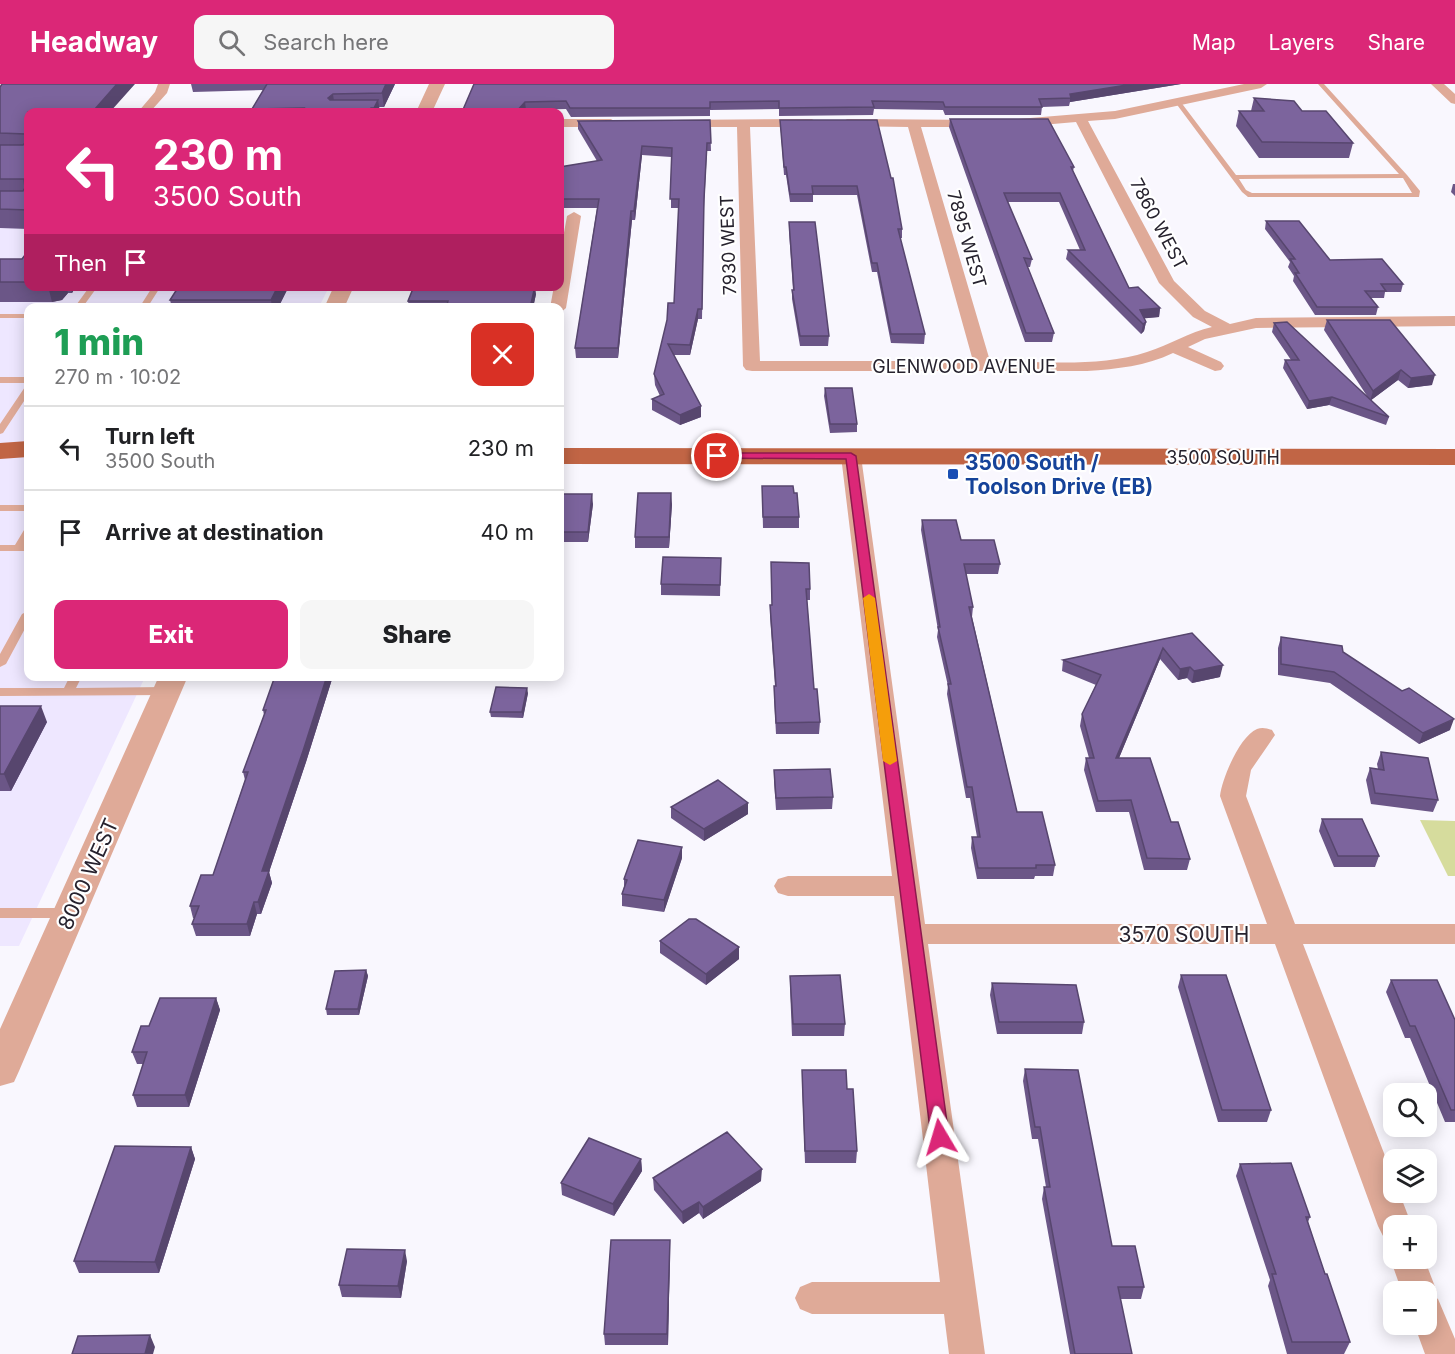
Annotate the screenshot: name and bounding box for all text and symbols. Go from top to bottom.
search box [194,15,614,69]
text: Headway [30,25,158,59]
icon: search [215,26,248,59]
text: Search here [263,29,389,55]
text: Map [1192,30,1236,55]
text: Layers [1269,30,1335,55]
text: Share [1368,30,1425,55]
text: 230 m [153,129,283,180]
icon: left [54,132,132,210]
street label: 7860 WEST [1126,175,1192,273]
text: 3500 South [153,180,302,213]
street label: 7895 WEST [943,188,991,290]
street label: 7930 WEST [716,194,740,296]
icon: arrive [119,246,152,279]
text: Then [54,250,107,276]
text: 1 min [54,320,144,364]
button: close [471,323,534,386]
street label: GLENWOOD AVENUE [872,356,1056,377]
text: 270 m · 10:02 [54,365,181,389]
text: Turn left [105,423,195,449]
pin [691,430,742,481]
icon: left [54,432,87,465]
text: 230 m [468,435,534,461]
icon: arrive [700,439,733,472]
street label: 3500 SOUTH [1166,447,1280,468]
text: 3500 South [105,449,215,473]
place label: 3500 South / Toolson Drive (EB) [965,450,1153,499]
marker: 3500 South / Toolson Drive (EB) [946,467,960,481]
icon: arrive [54,516,87,549]
text: Arrive at destination [105,519,324,545]
text: 40 m [480,519,534,545]
button: Exit [54,600,288,669]
button: Share [300,600,534,669]
street label: 8000 WEST [52,815,124,933]
street label: 3570 SOUTH [1119,922,1249,947]
map controls [1383,1083,1437,1335]
button: search [1383,1083,1437,1137]
position arrow [908,1105,972,1169]
button: layers [1383,1149,1437,1203]
button: + [1383,1215,1437,1269]
button: − [1383,1281,1437,1335]

